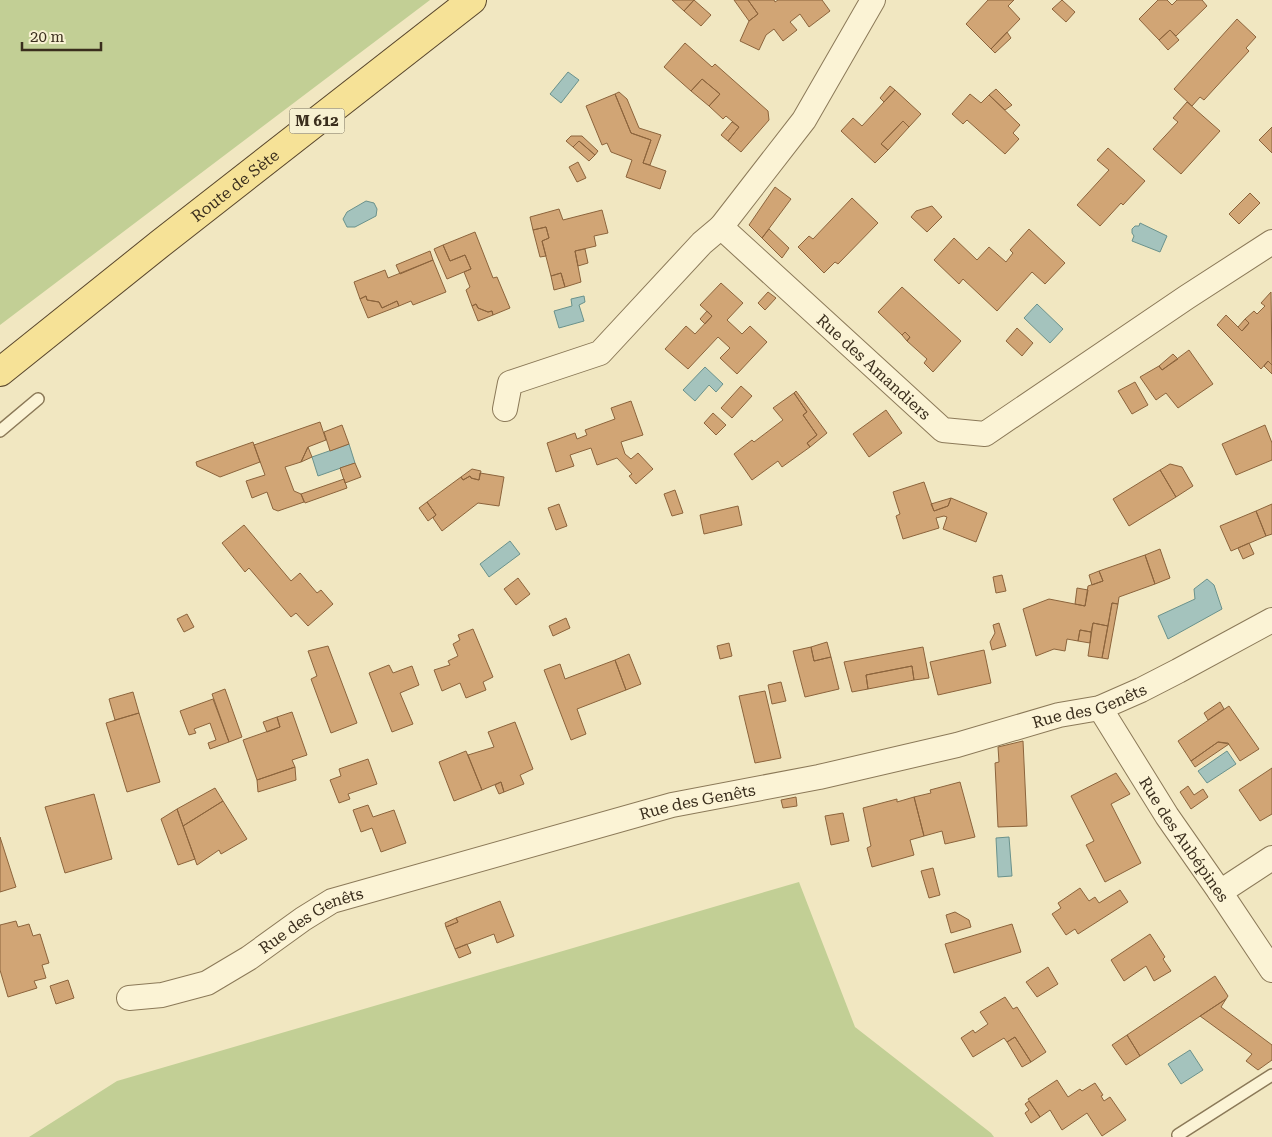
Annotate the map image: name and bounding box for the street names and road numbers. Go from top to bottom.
road number: M 612 [290,108,344,134]
street label: Route de Sète [187,145,283,226]
street label: Rue des Amandiers [813,310,935,424]
street label: Rue des Genêts [1030,680,1150,732]
street label: Rue des Aubépines [1135,773,1233,906]
street label: Rue des Genêts [637,780,757,824]
street label: Rue des Genêts [255,884,366,958]

